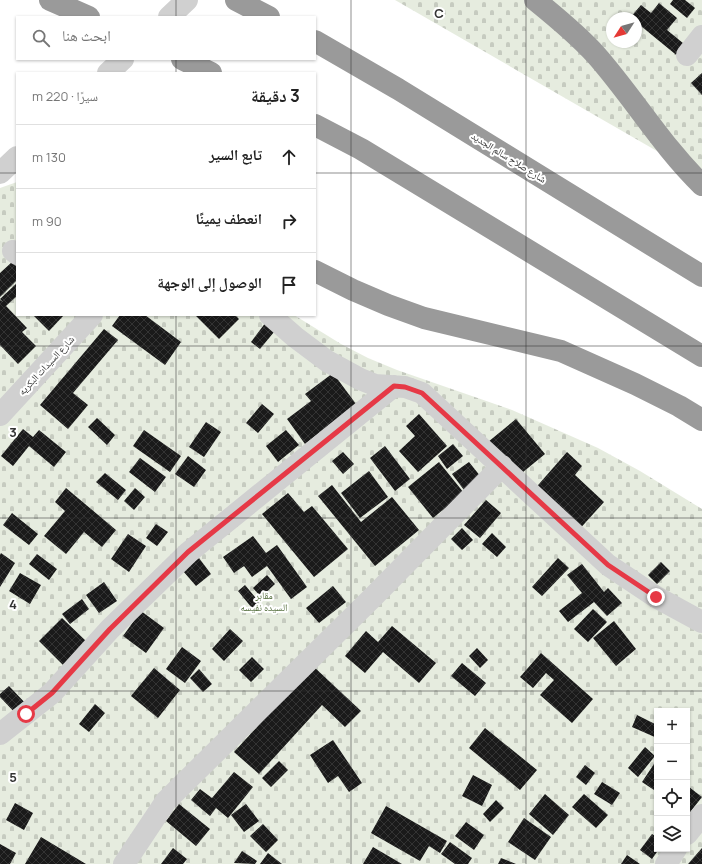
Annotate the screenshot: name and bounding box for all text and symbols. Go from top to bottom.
text: C [434,4,444,22]
north arrow [606,12,642,48]
search box [16,16,316,60]
text: ابحث هنا [62,25,111,46]
icon: search [30,27,52,49]
text: 3 دقيقة [251,84,300,107]
text: سيرًا · 220 m [32,87,98,105]
street label: شارع صلاح سالم الجديد [468,128,549,187]
text: تابع السير [209,144,262,165]
icon: ahead [278,146,300,168]
text: 130 m [32,148,66,166]
text: انعطف يمينًا [195,208,262,229]
icon: right [278,210,300,232]
text: 90 m [32,212,62,230]
text: الوصول إلى الوجهة [157,272,262,293]
icon: arrive [278,274,300,296]
street label: شارع السيدات البكريه [15,332,78,398]
text: 3 [9,423,17,441]
park label: مقابر السيده نفيسه [241,588,287,614]
route end [647,588,665,606]
text: 4 [9,595,17,613]
route start [17,705,35,723]
map controls [654,708,690,852]
button: + [654,708,690,744]
button: − [654,744,690,780]
text: 5 [9,768,17,786]
button: locate [654,780,690,816]
button: layers [654,816,690,852]

